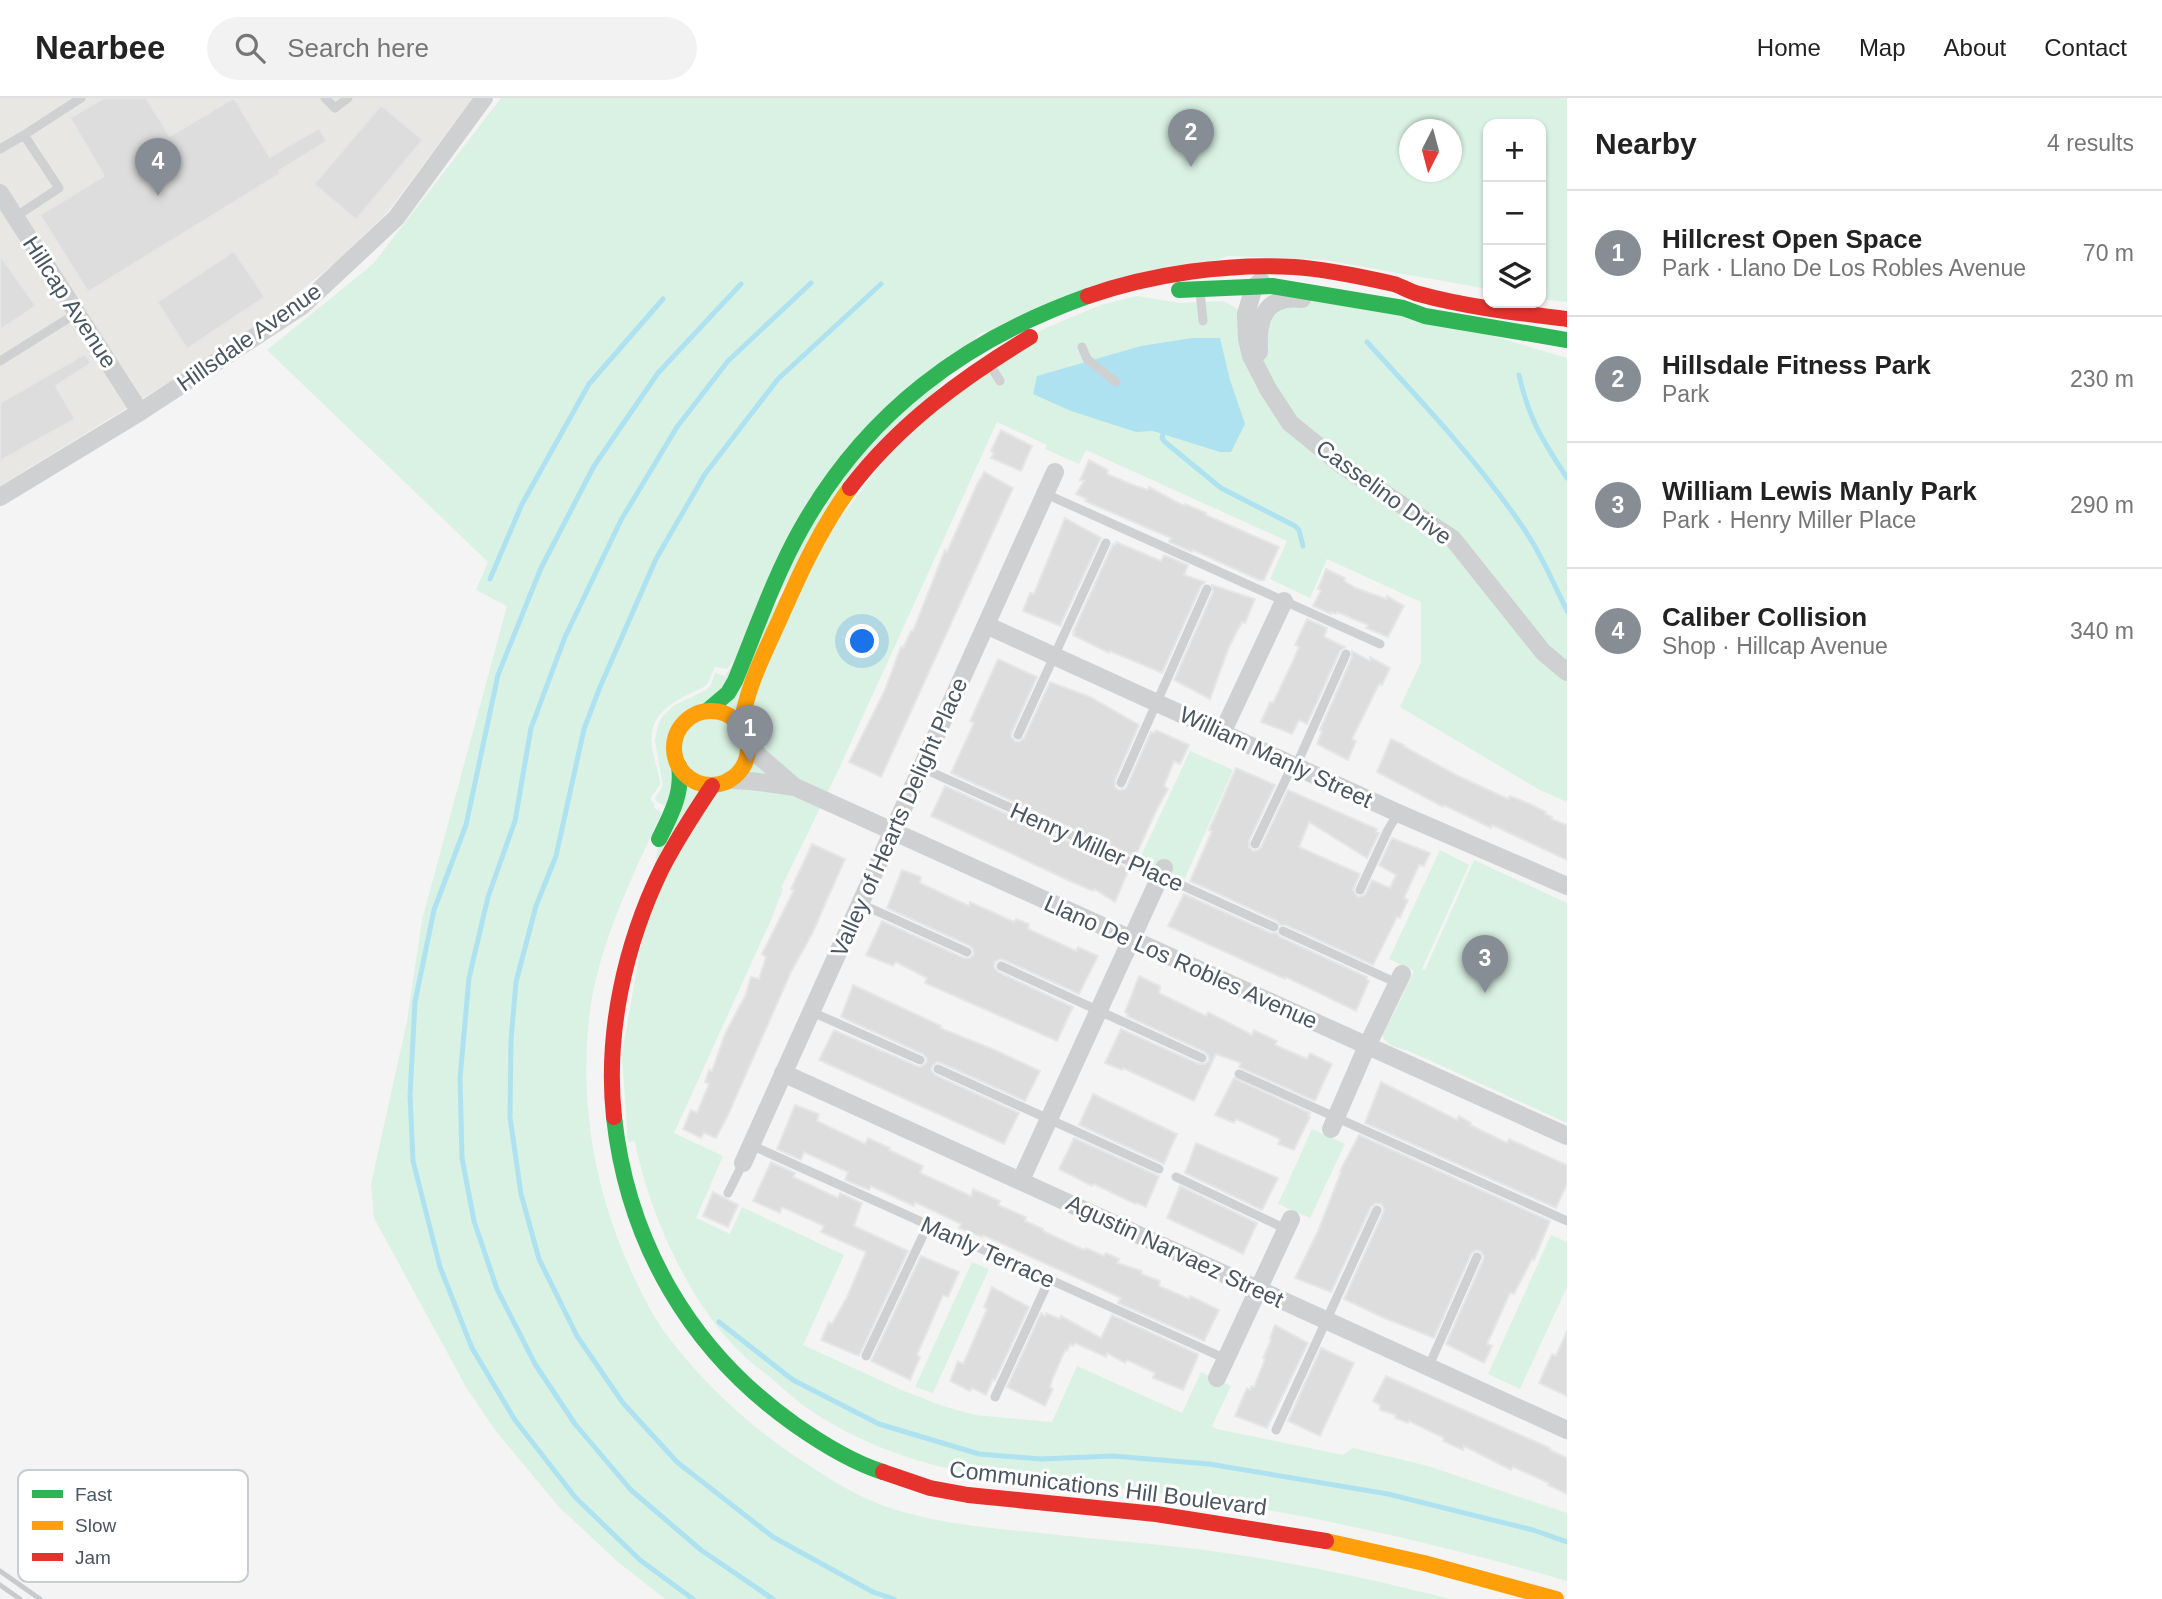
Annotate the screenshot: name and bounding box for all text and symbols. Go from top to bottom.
search box [207,17,697,80]
text: Nearbee [35,29,165,66]
icon: search [231,29,269,67]
text: Search here [287,33,429,63]
text: Home [1757,34,1821,61]
text: Map [1859,34,1906,61]
text: About [1944,34,2006,61]
text: Contact [2044,34,2127,61]
pin: 2 [1168,109,1214,167]
north arrow [1399,119,1462,182]
map controls [1483,119,1546,308]
button: + [1483,119,1546,182]
text: Nearby [1595,127,1697,160]
text: 4 results [2047,130,2134,156]
pin: 4 [135,138,181,196]
button: − [1483,182,1546,245]
text: Hillcrest Open Space [1662,224,1922,254]
street label: Hillcap Avenue [18,231,122,373]
text: 1 [1612,240,1624,266]
text: 70 m [2083,240,2134,266]
button: layers [1483,245,1546,308]
text: Park · Llano De Los Robles Avenue [1662,255,2026,281]
street label: Hillsdale Avenue [172,278,326,396]
text: Hillsdale Fitness Park [1662,350,1931,380]
text: 2 [1612,366,1624,392]
text: 230 m [2070,366,2134,392]
text: Park [1662,381,1709,407]
street label: Casselino Drive [1311,434,1457,550]
text: William Lewis Manly Park [1662,476,1977,506]
text: 3 [1612,492,1624,518]
text: 290 m [2070,492,2134,518]
text: Park · Henry Miller Place [1662,507,1916,533]
text: Caliber Collision [1662,602,1867,632]
text: 4 [1612,618,1624,644]
text: 340 m [2070,618,2134,644]
your location [845,624,879,658]
text: Shop · Hillcap Avenue [1662,633,1888,659]
street label: Valley of Hearts Delight Place [826,674,972,960]
street label: William Manly Street [1176,701,1377,813]
pin: 1 [727,705,773,763]
street label: Henry Miller Place [1006,797,1188,897]
street label: Llano De Los Robles Avenue [1040,890,1322,1034]
pin: 3 [1462,935,1508,993]
street label: Agustin Narvaez Street [1062,1189,1288,1313]
street label: Manly Terrace [917,1211,1059,1293]
street label: Communications Hill Boulevard [948,1456,1268,1520]
legend [18,1470,248,1582]
text: Fast [75,1484,113,1505]
text: Slow [75,1515,116,1536]
text: Jam [75,1547,111,1568]

